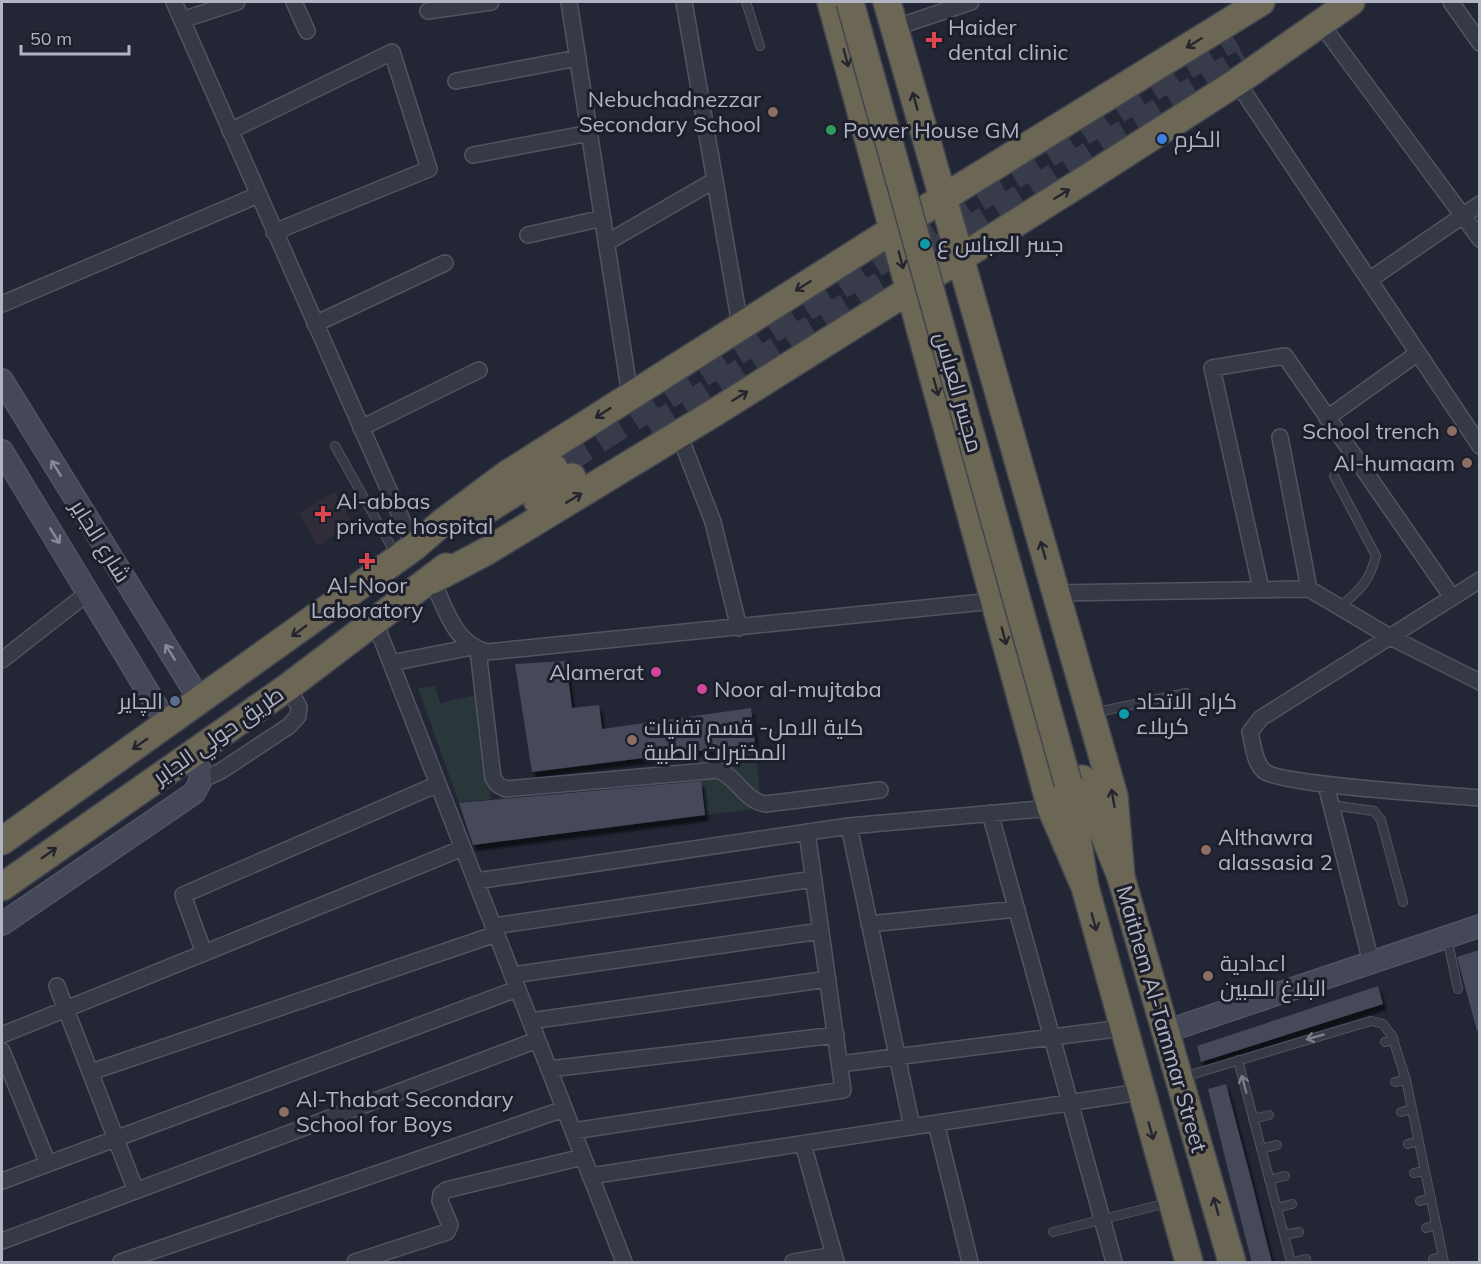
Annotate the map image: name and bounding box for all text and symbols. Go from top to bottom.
place label: Haider dental clinic [948,13,1068,66]
scale bar [21,18,129,56]
text: 50 m [30,27,72,50]
marker: Haider dental clinic [925,31,943,49]
one-way arrow [1185,37,1202,50]
one-way arrow [841,48,853,67]
place label: Nebuchadnezzar Secondary School [579,85,761,138]
one-way arrow [909,92,920,111]
marker: Nebuchadnezzar Secondary School [766,105,780,119]
place label: Power House GM [843,116,1020,144]
marker: Power House GM [824,123,838,137]
place label: الكرم [1174,125,1221,155]
marker: الكرم [1155,132,1169,146]
one-way arrow [1053,187,1070,199]
place label: جسر العباس ع [937,230,1064,259]
marker: جسر العباس ع [918,237,932,251]
one-way arrow [896,250,908,269]
one-way arrow [795,280,812,292]
street label: مجسر العباس [928,329,990,455]
one-way arrow [931,377,942,396]
one-way arrow [731,390,748,402]
one-way arrow [595,407,612,419]
place label: School trench [1302,417,1440,445]
marker: School trench [1445,424,1459,438]
place label: Al-humaam [1334,449,1455,477]
marker: Al-humaam [1460,456,1474,470]
one-way arrow [50,460,62,477]
place label: Al-abbas private hospital [336,487,493,540]
one-way arrow [565,492,582,504]
street label: شارع الجاير [63,493,137,588]
marker: Al-abbas private hospital [314,505,332,523]
one-way arrow [49,527,61,544]
one-way arrow [1037,541,1048,560]
marker: Al-Noor Laboratory [358,552,376,570]
place label: Al-Noor Laboratory [311,571,424,624]
one-way arrow [291,625,307,637]
one-way arrow [999,626,1010,645]
one-way arrow [164,644,176,661]
place label: Alamerat [549,658,644,686]
marker: Alamerat [649,665,663,679]
place label: Noor al-mujtaba [714,675,882,703]
street label: طريق حولي الجاير [146,680,291,794]
marker: Noor al-mujtaba [695,682,709,696]
place label: الچاير [117,687,163,716]
place label: كراج الاتحاد كربلاء [1136,687,1237,740]
marker: الچاير [168,694,182,708]
marker: كراج الاتحاد كربلاء [1117,707,1131,721]
place label: كلية الامل- قسم تقنيات المختبرات الطبية [644,713,863,766]
marker: كلية الامل- قسم تقنيات المختبرات الطبية [625,733,639,747]
one-way arrow [133,738,149,750]
one-way arrow [1107,789,1118,808]
place label: Althawra alassasia 2 [1218,823,1333,876]
marker: Althawra alassasia 2 [1199,843,1213,857]
one-way arrow [41,847,57,859]
street label: Maithem Al-Tammar Street [1111,883,1214,1156]
one-way arrow [1089,913,1101,932]
place label: اعدادية البلاغ المبين [1220,949,1326,1003]
marker: اعدادية البلاغ المبين [1201,969,1215,983]
one-way arrow [1306,1032,1325,1043]
one-way arrow [1238,1075,1250,1094]
place label: Al-Thabat Secondary School for Boys [296,1085,514,1138]
marker: Al-Thabat Secondary School for Boys [277,1105,291,1119]
one-way arrow [1146,1121,1157,1140]
one-way arrow [1210,1197,1221,1216]

